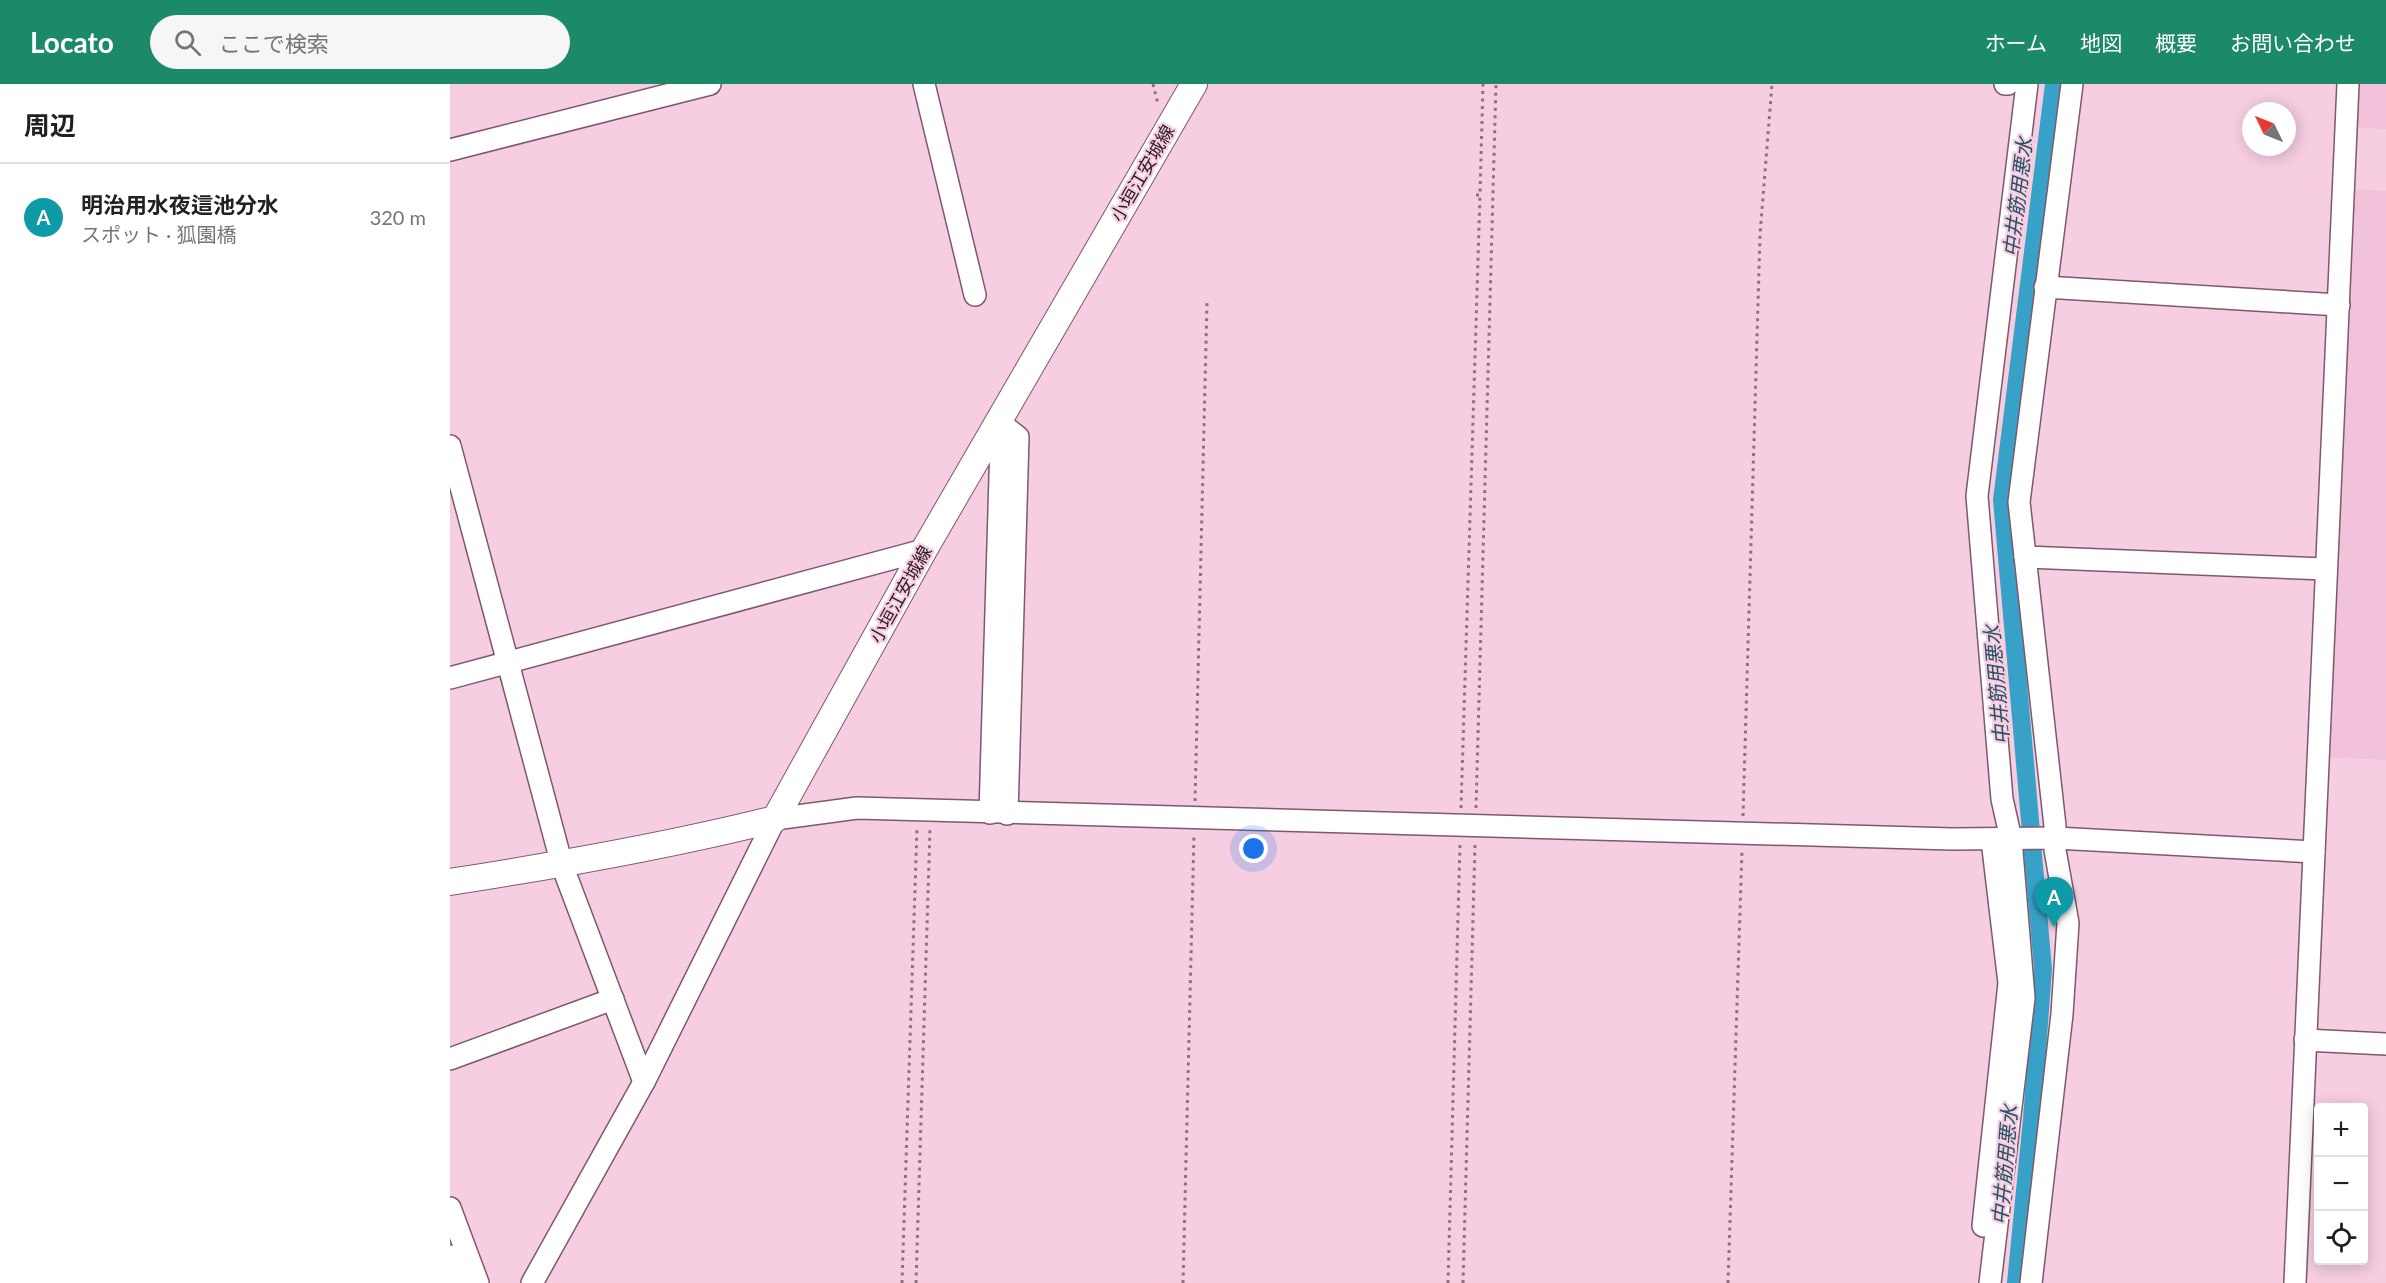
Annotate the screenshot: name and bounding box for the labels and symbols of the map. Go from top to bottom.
north arrow [2242,102,2296,156]
street label: 小垣江安城線 [1105,121,1179,225]
water label: 中井筋用悪水 [1998,134,2036,258]
street label: 小垣江安城線 [864,541,936,647]
water label: 中井筋用悪水 [1979,622,2013,746]
your location [1239,834,1268,863]
pin: A [2034,878,2074,927]
water label: 中井筋用悪水 [1987,1102,2021,1226]

